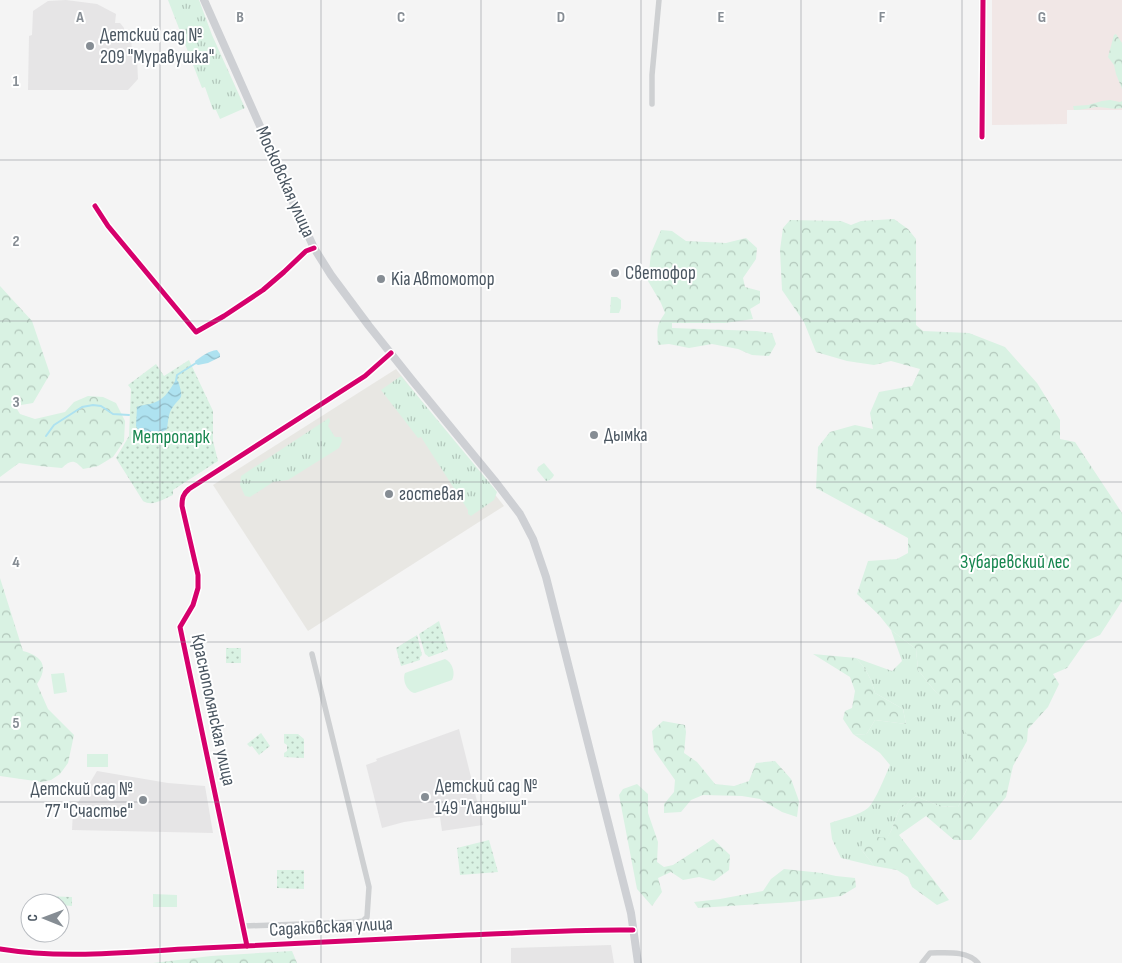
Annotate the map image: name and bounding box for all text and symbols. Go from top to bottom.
text: A [75,8,84,27]
text: B [236,8,244,27]
text: C [397,8,405,27]
text: D [557,8,565,27]
text: E [718,8,725,27]
text: F [879,8,886,27]
text: G [1038,8,1046,27]
place label: Детский сад № 209 "Муравушка" [100,24,214,69]
marker: Детский сад № 209 "Муравушка" [84,40,96,52]
text: 1 [13,72,20,91]
street label: Московская улица [250,123,320,241]
text: 2 [12,232,20,251]
place label: Светофор [625,262,696,285]
marker: Светофор [609,267,621,279]
place label: Kia Автомотор [391,268,495,291]
marker: Kia Автомотор [375,273,387,285]
text: 3 [12,393,20,412]
place label: Дымка [604,424,648,447]
park label: Метропарк [132,426,210,449]
marker: Дымка [588,429,600,441]
place label: гостевая [399,483,464,506]
marker: гостевая [383,488,395,500]
park label: Зубаревский лес [960,551,1070,574]
text: 4 [12,553,20,572]
street label: Краснополянская улица [186,632,240,788]
text: 5 [12,714,20,733]
place label: Детский сад № 149 "Ландыш" [435,775,538,820]
place label: Детский сад № 77 "Счастье" [31,778,133,823]
marker: Детский сад № 149 "Ландыш" [419,791,431,803]
marker: Детский сад № 77 "Счастье" [137,794,149,806]
north arrow [20,893,70,943]
street label: Садаковская улица [269,912,393,942]
text: С [24,914,41,922]

